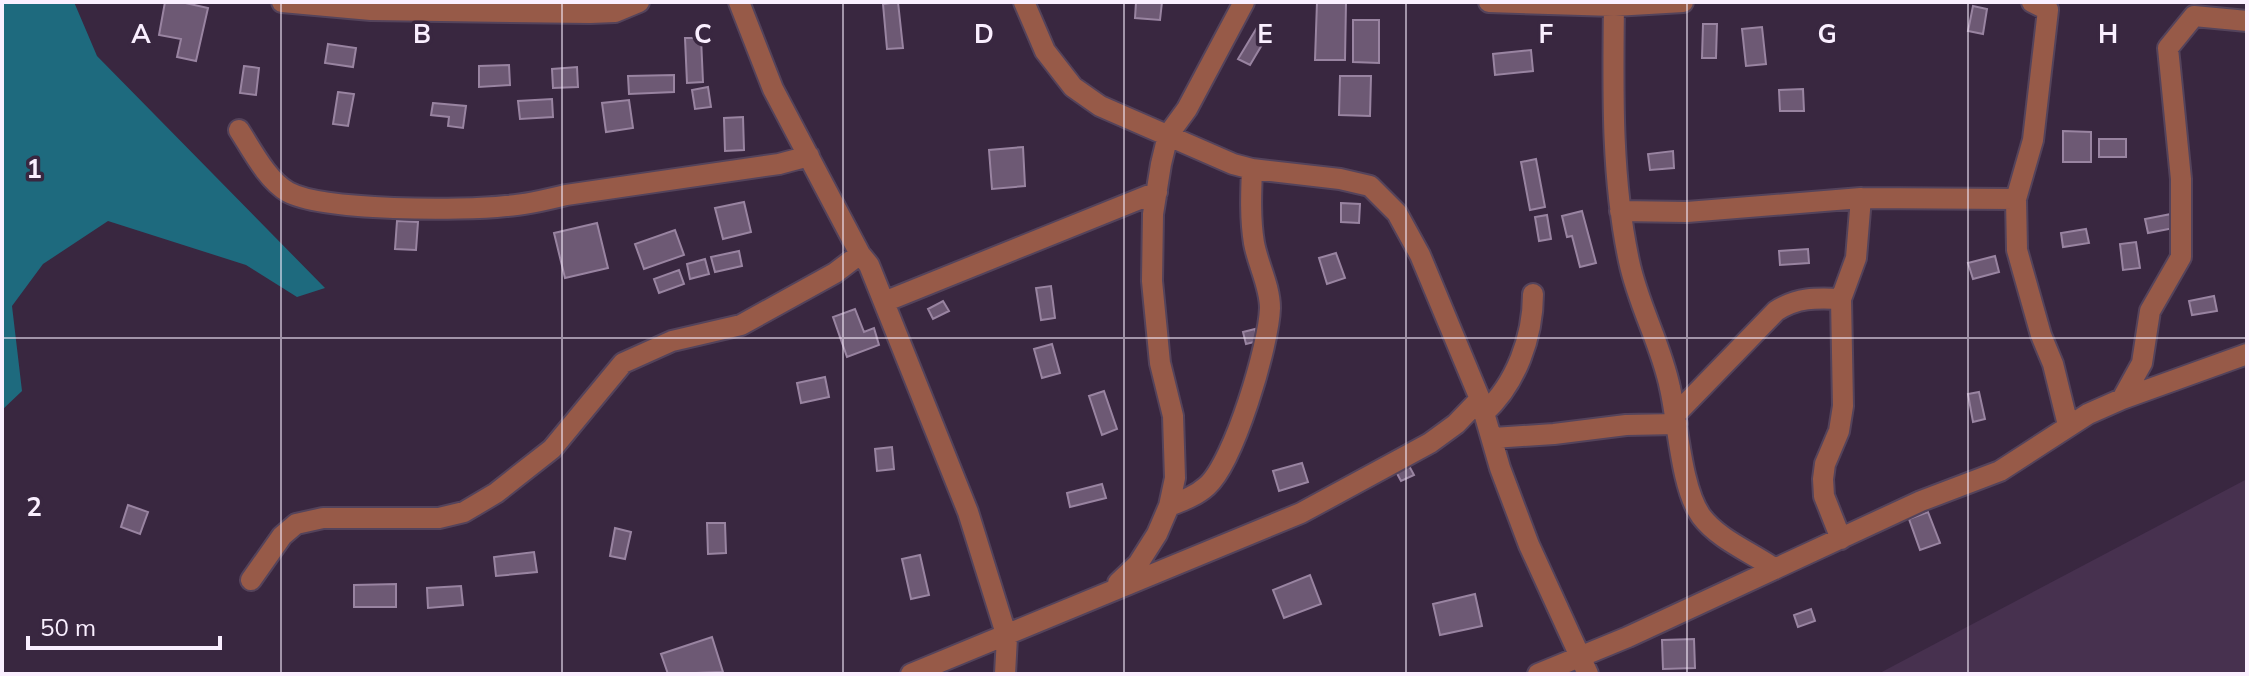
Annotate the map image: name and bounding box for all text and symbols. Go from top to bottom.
text: A [131,17,151,50]
text: B [413,17,431,50]
text: C [694,17,712,50]
text: D [974,17,994,50]
text: E [1257,17,1273,50]
text: F [1539,17,1554,50]
text: G [1817,17,1837,50]
text: H [2098,17,2118,50]
text: 1 [26,152,42,185]
text: 2 [26,490,42,523]
scale bar [28,600,220,650]
text: 50 m [40,612,96,642]

